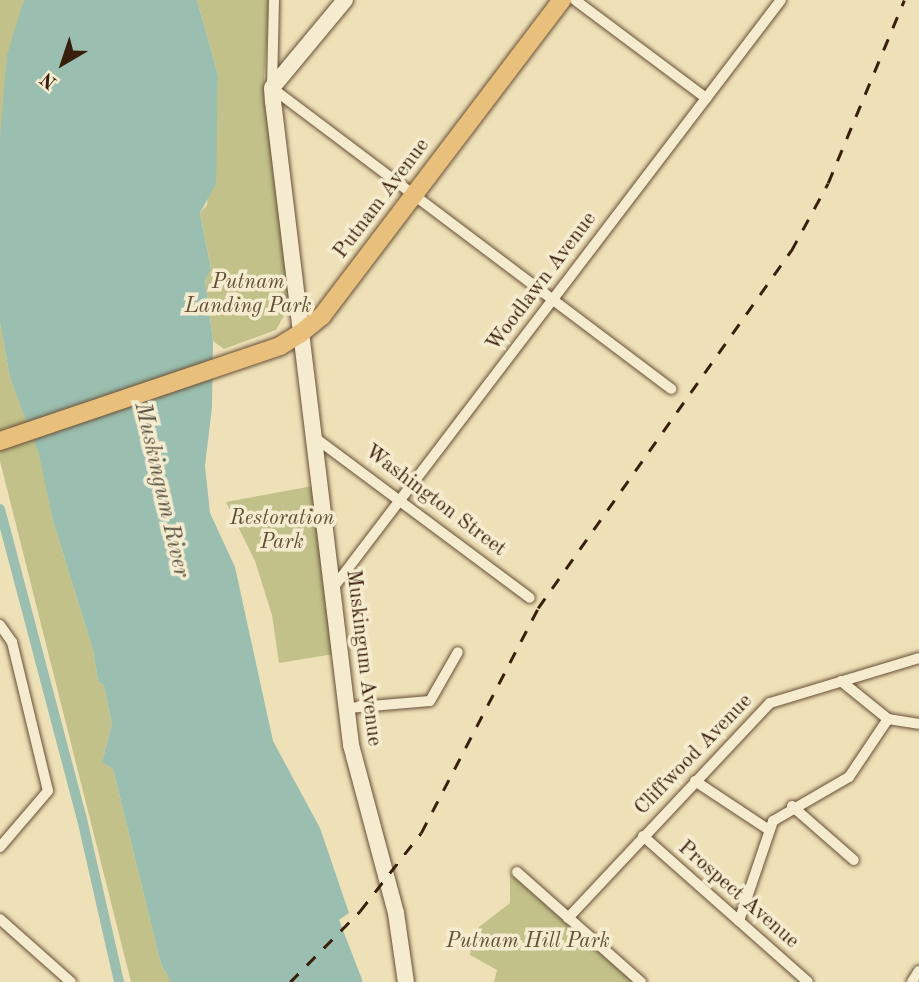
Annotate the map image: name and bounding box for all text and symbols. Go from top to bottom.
north arrow [28,28,98,98]
text: N [38,68,61,92]
street label: Putnam Avenue [329,134,435,264]
street label: Woodlawn Avenue [481,207,603,357]
park label: Putnam Landing Park [184,270,312,320]
water label: Muskingum River [127,400,195,580]
street label: Washington Street [359,440,511,562]
park label: Restoration Park [230,506,334,556]
street label: Muskingum Avenue [340,568,386,748]
street label: Cliffwood Avenue [630,689,758,821]
street label: Prospect Avenue [672,836,804,954]
park label: Putnam Hill Park [446,929,610,955]

